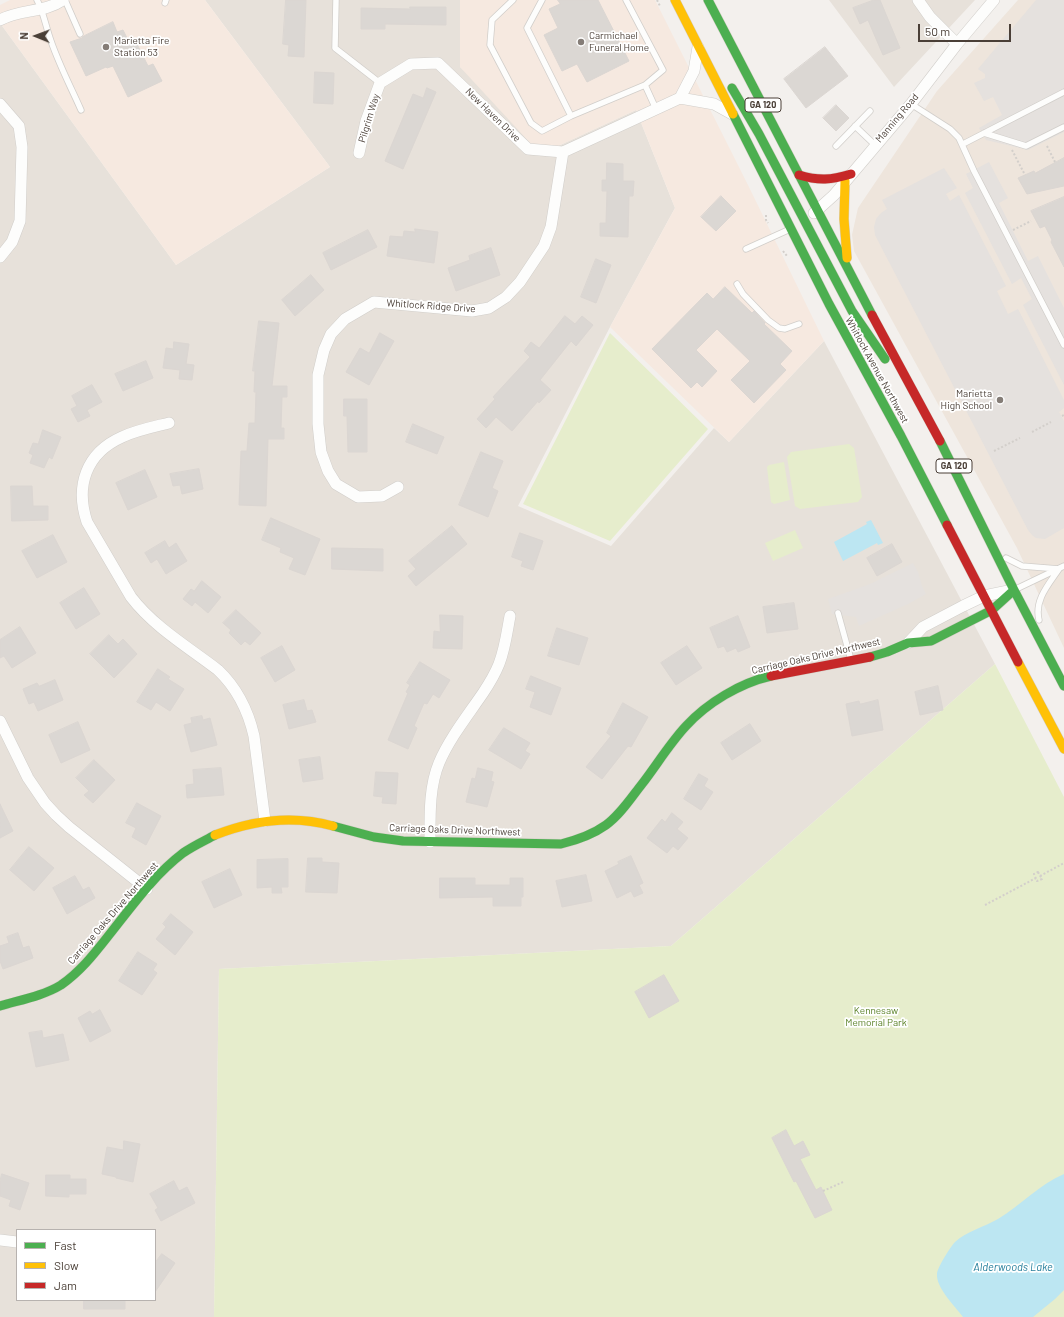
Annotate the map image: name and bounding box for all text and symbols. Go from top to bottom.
north arrow [16,16,56,56]
scale bar [920,16,1013,42]
text: 50 m [925,24,950,38]
place label: Carmichael Funeral Home [589,30,649,54]
text: N [17,32,30,40]
place label: Marietta Fire Station 53 [114,35,169,58]
marker: Carmichael Funeral Home [576,37,586,47]
marker: Marietta Fire Station 53 [101,42,111,52]
street label: New Haven Drive [463,86,523,144]
street label: Manning Road [873,91,921,145]
street label: Pilgrim Way [356,92,382,144]
road number: GA 120 [745,98,781,112]
street label: Whitlock Ridge Drive [386,297,476,315]
street label: Whitlock Avenue Northwest [843,315,911,425]
place label: Marietta High School [941,388,992,412]
marker: Marietta High School [995,395,1005,405]
road number: GA 120 [936,459,972,473]
street label: Carriage Oaks Drive Northwest [750,635,882,677]
street label: Carriage Oaks Drive Northwest [389,822,521,838]
street label: Carriage Oaks Drive Northwest [65,859,161,967]
park label: Kennesaw Memorial Park [845,1005,907,1028]
legend [16,1229,156,1301]
text: Fast [54,1238,77,1252]
text: Slow [54,1258,79,1272]
water label: Alderwoods Lake [973,1260,1053,1274]
text: Jam [54,1278,77,1292]

